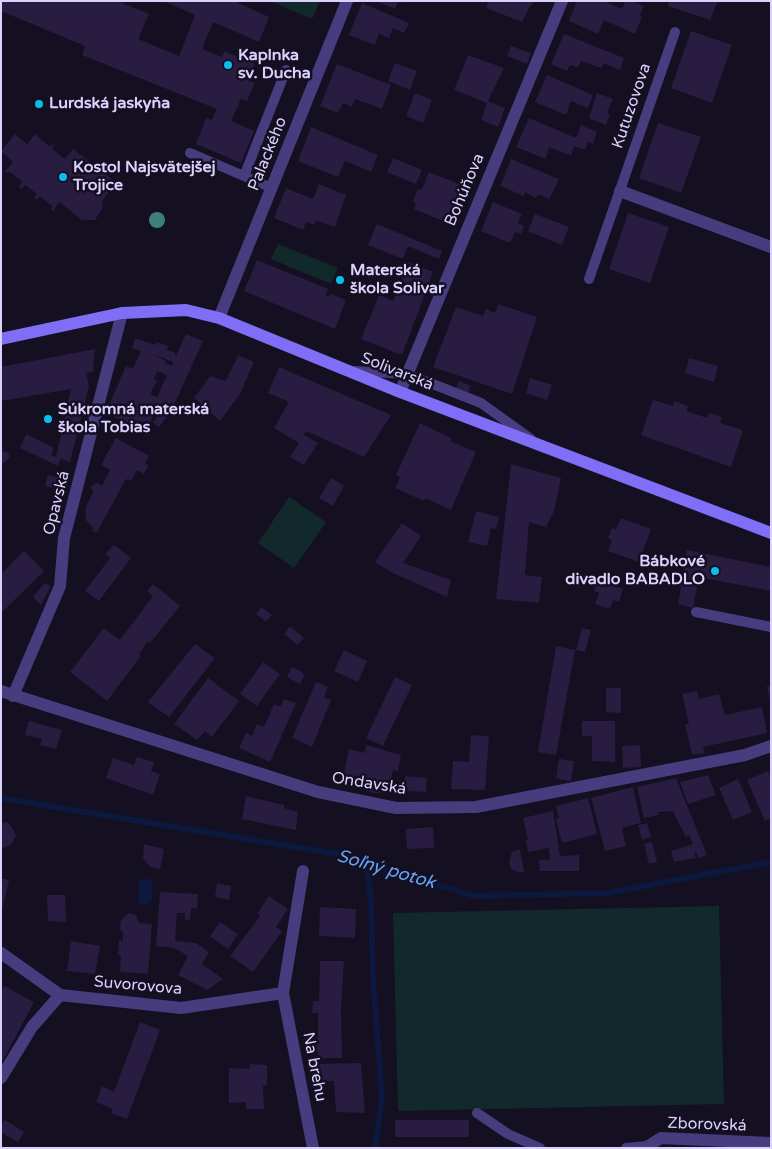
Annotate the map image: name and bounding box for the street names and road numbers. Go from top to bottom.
street label: Kutuzovova [608,61,656,151]
street label: Palackého [245,114,291,194]
street label: Bohúňova [441,151,489,229]
street label: Solivarská [358,349,436,395]
street label: Opavská [40,469,74,537]
street label: Ondavská [330,769,408,799]
street label: Suvorovova [93,973,183,999]
street label: Na brehu [298,1031,330,1103]
street label: Zborovská [667,1114,747,1136]

